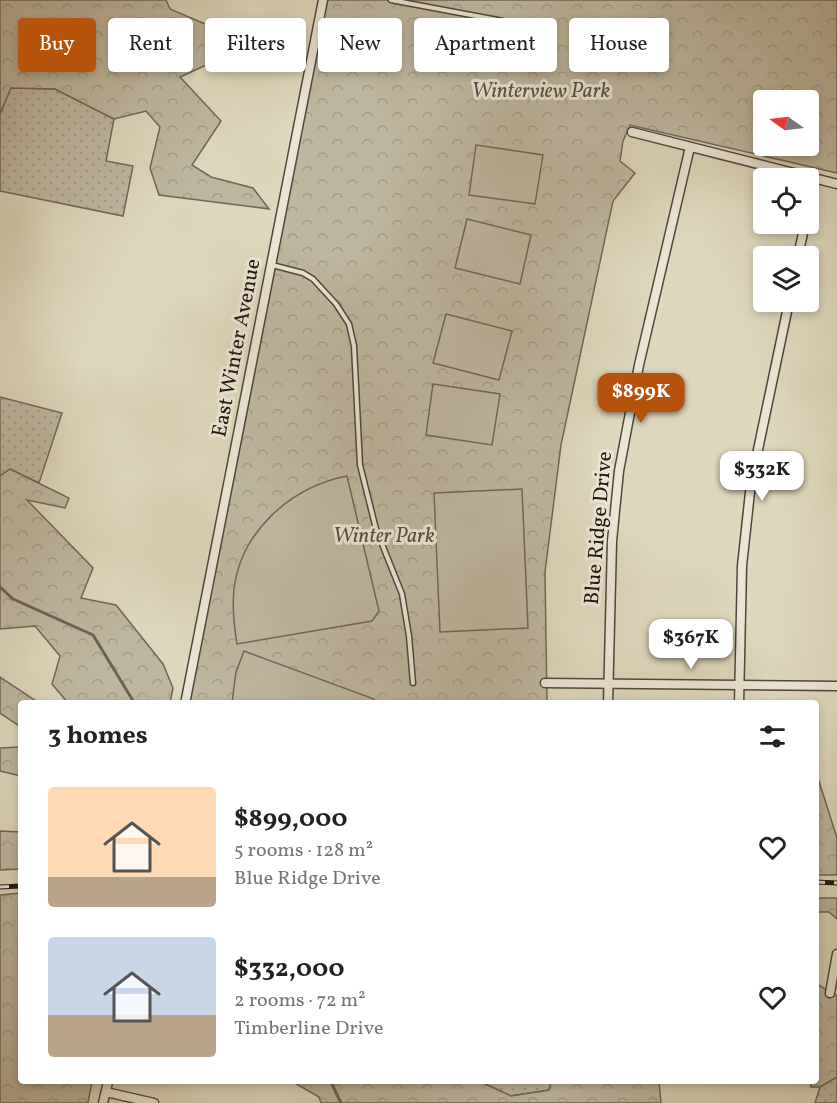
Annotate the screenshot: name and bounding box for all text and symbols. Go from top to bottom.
chip: Buy [18,18,96,72]
chip: Rent [108,18,193,72]
chip: Filters [205,18,306,72]
chip: New [318,18,402,72]
chip: Apartment [414,18,557,72]
chip: House [569,18,669,72]
park label: Winterview Park [472,77,611,106]
north arrow [753,90,819,156]
map controls [753,90,819,312]
button: locate [753,168,819,234]
button: layers [753,246,819,312]
street label: East Winter Avenue [205,256,269,440]
pin: $899K [599,373,683,424]
text: $899K [612,378,670,406]
street label: Blue Ridge Drive [578,450,620,606]
pin: $332K [720,451,804,502]
text: $332K [734,456,790,484]
park label: Winter Park [333,522,435,551]
pin: $367K [649,619,733,670]
text: $367K [663,624,719,652]
text: 3 homes [48,718,148,754]
icon: filters [756,720,789,753]
text: $899,000 [234,801,348,837]
icon: home [96,811,168,883]
icon: heart [756,831,789,864]
text: 5 rooms · 128 m² [234,837,373,865]
text: Blue Ridge Drive [234,865,381,893]
text: $332,000 [234,951,345,987]
icon: home [96,961,168,1033]
icon: heart [756,981,789,1014]
text: 2 rooms · 72 m² [234,987,366,1015]
text: Timberline Drive [234,1015,383,1043]

